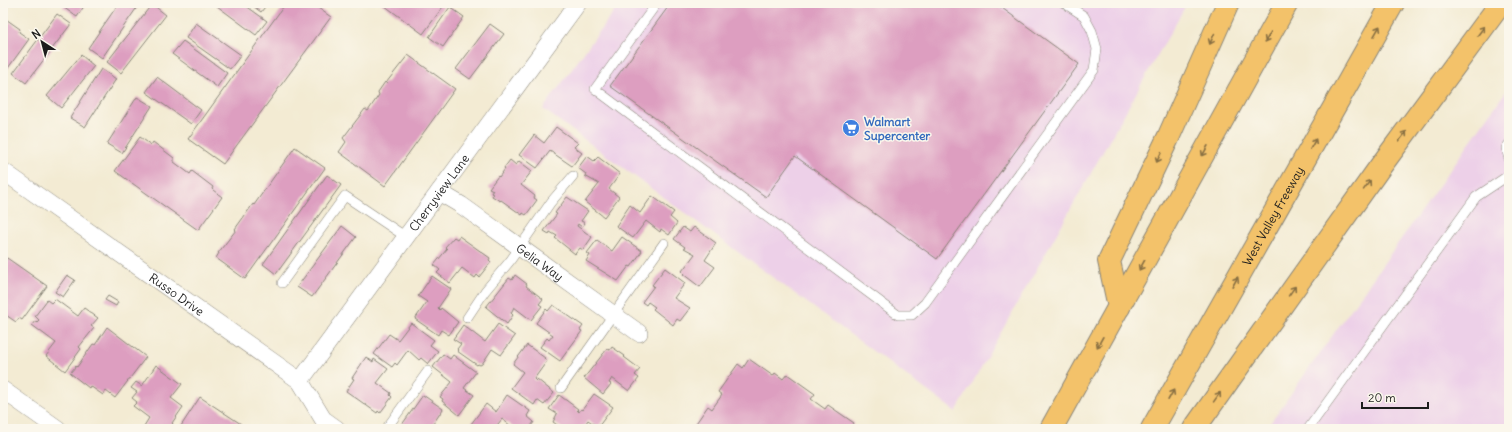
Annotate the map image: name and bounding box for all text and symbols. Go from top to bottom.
north arrow [22,22,62,62]
one-way arrow [1373,25,1381,37]
text: N [29,26,43,42]
one-way arrow [1476,26,1485,37]
one-way arrow [1264,31,1271,43]
one-way arrow [1208,32,1215,44]
place label: Walmart Supercenter [864,114,930,144]
supermarket icon: Walmart Supercenter [841,118,861,138]
one-way arrow [1399,130,1407,141]
one-way arrow [1309,138,1317,150]
one-way arrow [1201,145,1208,157]
street label: Cherryview Lane [405,151,472,234]
one-way arrow [1155,151,1162,163]
street label: West Valley Freeway [1239,164,1307,268]
one-way arrow [1363,180,1371,191]
street label: Gelia Way [514,240,567,284]
one-way arrow [1138,259,1146,271]
street label: Russo Drive [147,270,207,318]
one-way arrow [1232,276,1240,288]
one-way arrow [1288,286,1296,297]
one-way arrow [1095,335,1103,347]
scale bar [1362,384,1428,410]
one-way arrow [1168,389,1176,401]
text: 20 m [1368,390,1396,405]
one-way arrow [1213,392,1221,403]

